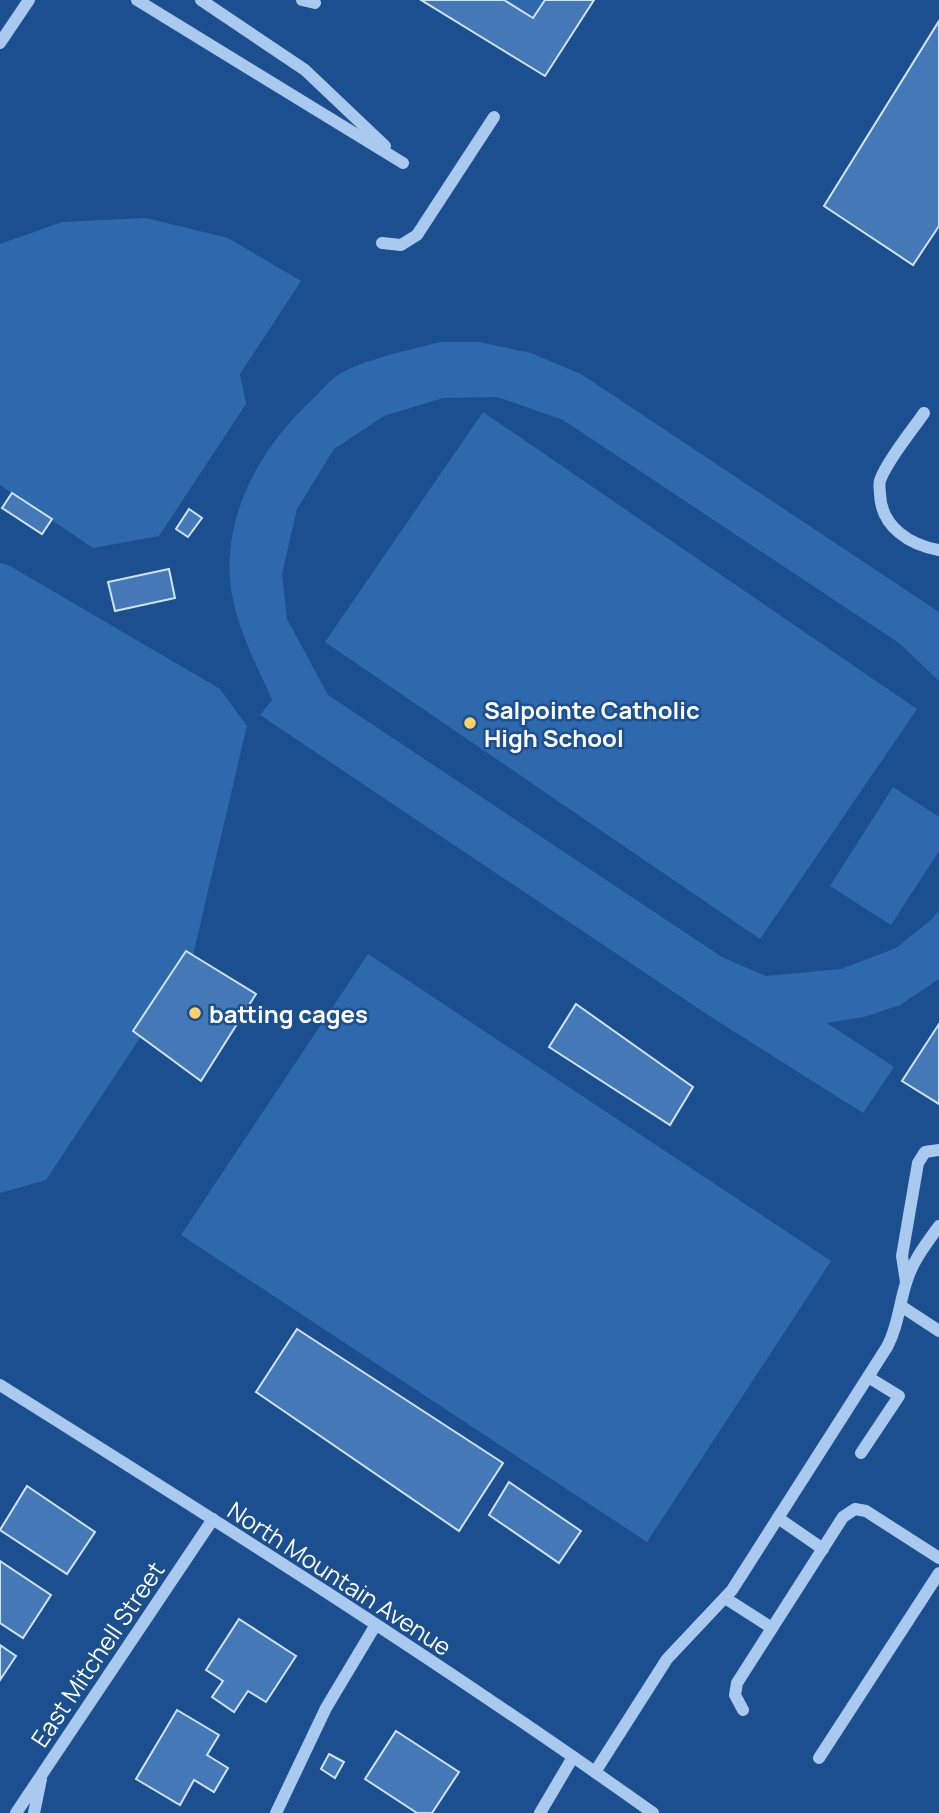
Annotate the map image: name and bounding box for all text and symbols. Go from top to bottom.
place label: Salpointe Catholic High School [484,693,700,754]
marker: Salpointe Catholic High School [462,715,478,731]
place label: batting cages [209,997,368,1030]
marker: batting cages [187,1005,203,1021]
street label: North Mountain Avenue [222,1493,458,1663]
street label: East Mitchell Street [23,1555,171,1753]

